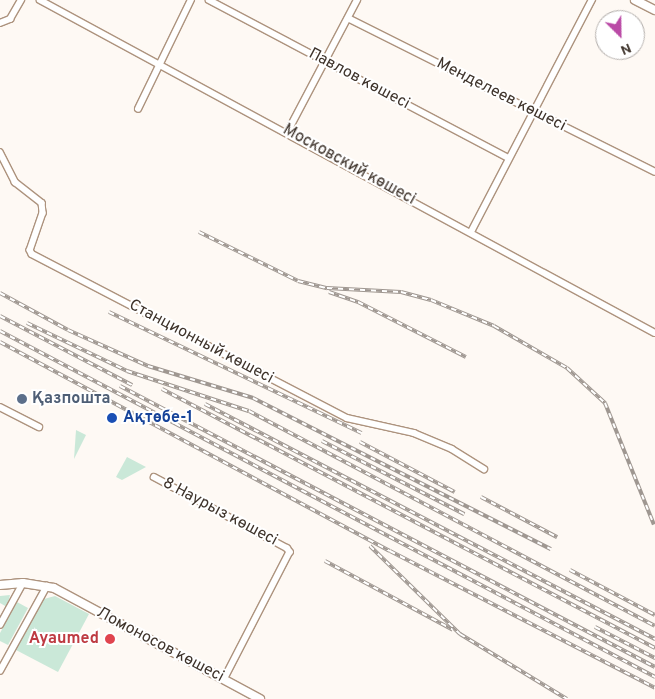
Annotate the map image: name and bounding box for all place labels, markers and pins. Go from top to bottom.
place label: Қазпошта [32,389,110,409]
marker: Қазпошта [16,393,28,405]
place label: Ақтөбе-1 [123,408,193,428]
marker: Ақтөбе-1 [105,411,119,425]
place label: Ayaumed [29,629,99,649]
marker: Ayaumed [103,632,117,646]

